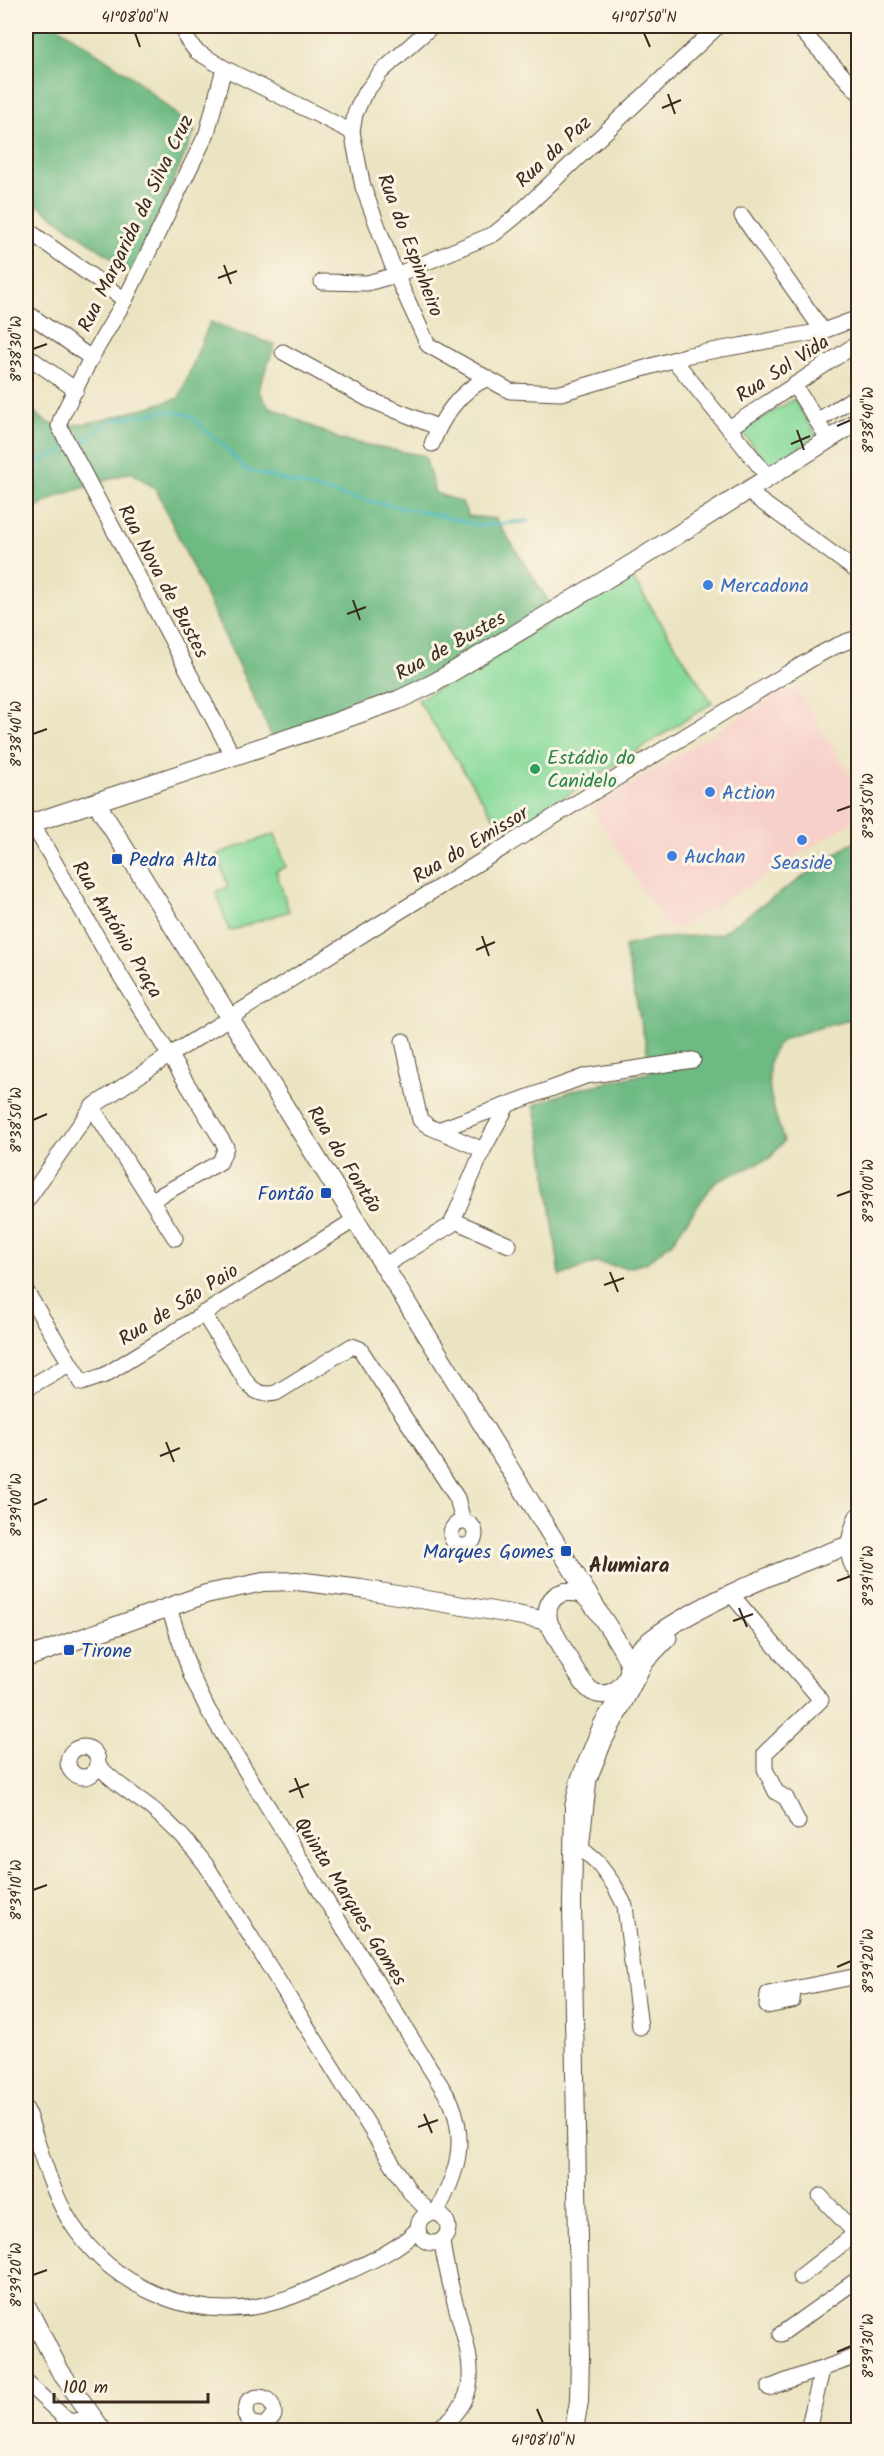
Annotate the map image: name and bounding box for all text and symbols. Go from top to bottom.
text: 41°08'00"N [102,6,168,30]
text: 41°07'50"N [611,6,677,30]
street label: Rua da Paz [509,108,600,197]
street label: Rua Margarida da Silva Cruz [70,109,204,338]
street label: Rua do Espinheiro [367,169,451,322]
text: 8°38'30"W [5,315,29,382]
street label: Rua Sol Vida [730,327,836,412]
text: 8°38'40"W [857,387,881,453]
street label: Rua Nova de Bustes [108,499,217,665]
place label: Mercadona [720,571,809,603]
marker: Mercadona [701,578,715,592]
street label: Rua de Bustes [390,603,512,690]
text: 8°38'40"W [5,701,29,767]
place label: Estádio do Canidelo [547,743,635,798]
marker: Estádio do Canidelo [528,762,542,776]
text: 8°38'50"W [857,773,881,839]
place label: Action [722,778,775,810]
marker: Action [703,785,717,799]
street label: Rua do Emissor [407,798,537,893]
marker: Seaside [795,833,809,847]
place label: Auchan [684,842,745,874]
place label: Pedra Alta [129,845,217,877]
place label: Seaside [771,848,833,880]
marker: Auchan [665,849,679,863]
marker: Pedra Alta [110,852,124,866]
street label: Rua António Praça [62,855,170,1005]
text: 8°38'50"W [5,1087,29,1153]
street label: Rua do Fontão [297,1100,389,1220]
text: 8°39'00"W [857,1159,881,1223]
place label: Fontão [258,1179,314,1211]
marker: Fontão [319,1186,333,1200]
street label: Rua de São Paio [113,1256,246,1356]
text: 8°39'00"W [5,1473,29,1537]
place label: Marques Gomes [423,1537,554,1569]
marker: Marques Gomes [559,1544,573,1558]
text: 8°39'10"W [857,1545,881,1607]
district label: Alumiara [589,1550,670,1583]
place label: Tirone [81,1636,132,1668]
marker: Tirone [62,1643,76,1657]
street label: Quinta Marques Gomes [284,1811,415,1993]
text: 8°39'10"W [5,1859,29,1921]
text: 8°39'20"W [857,1928,881,1994]
text: 8°39'20"W [5,2242,29,2308]
text: 8°39'30"W [857,2313,881,2378]
scale bar [54,2366,208,2404]
text: 100 m [63,2374,108,2403]
text: 41°08'10"N [511,2429,575,2453]

